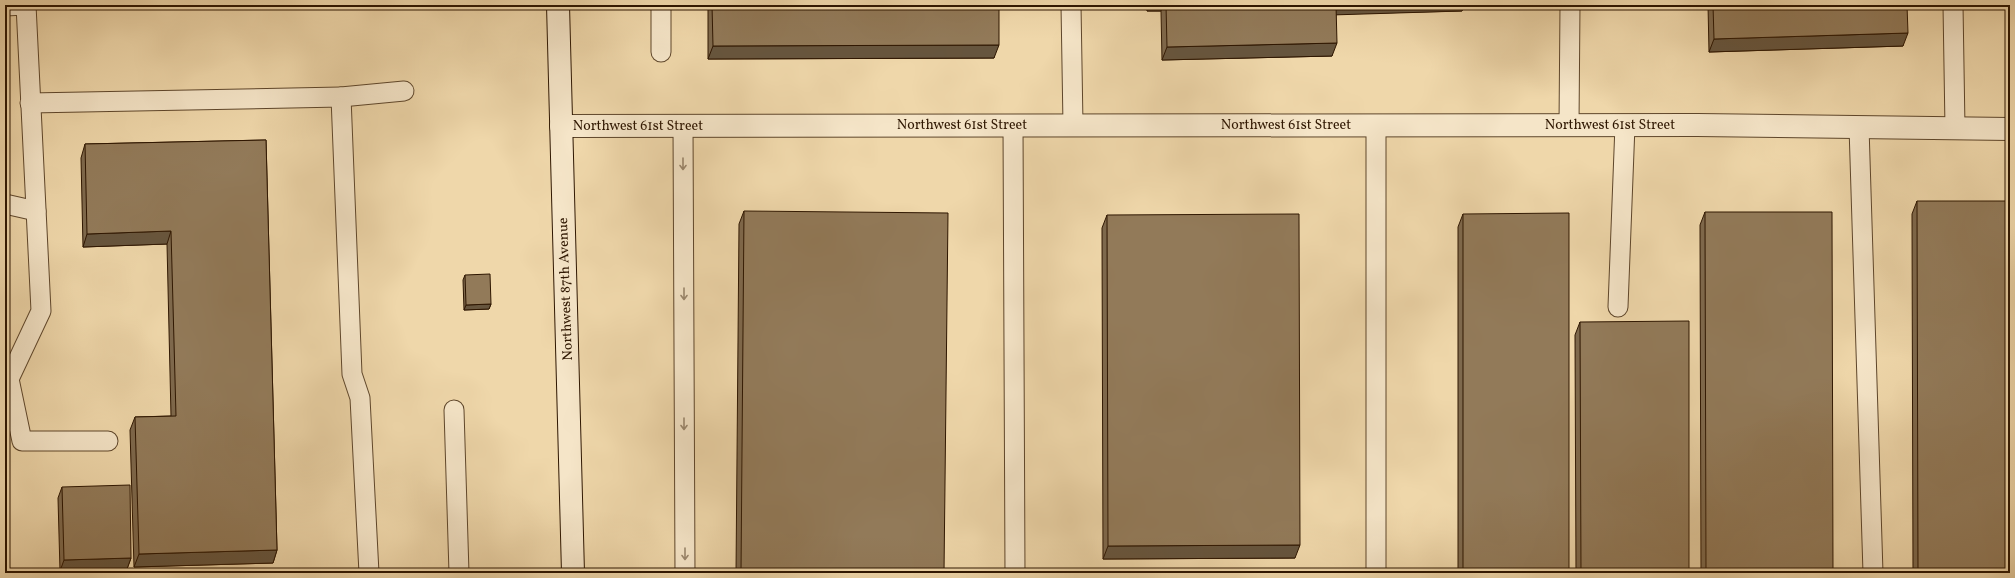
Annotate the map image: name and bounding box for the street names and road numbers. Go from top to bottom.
street label: Northwest 61st Street [897,116,1027,135]
street label: Northwest 61st Street [1221,116,1351,135]
street label: Northwest 61st Street [1545,116,1675,135]
street label: Northwest 61st Street [573,117,703,136]
street label: Northwest 87th Avenue [554,217,578,361]

